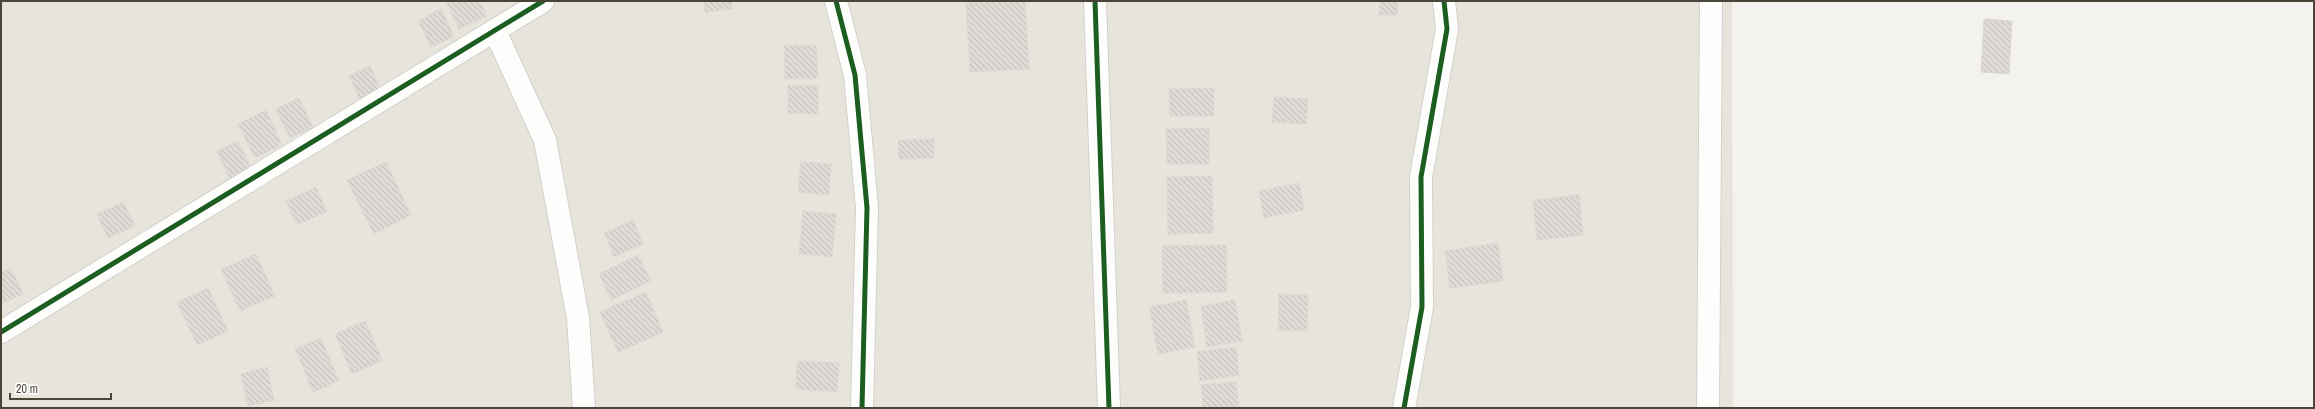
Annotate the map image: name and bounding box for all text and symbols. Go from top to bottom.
scale bar [10,375,111,401]
text: 20 m [16,381,38,397]

